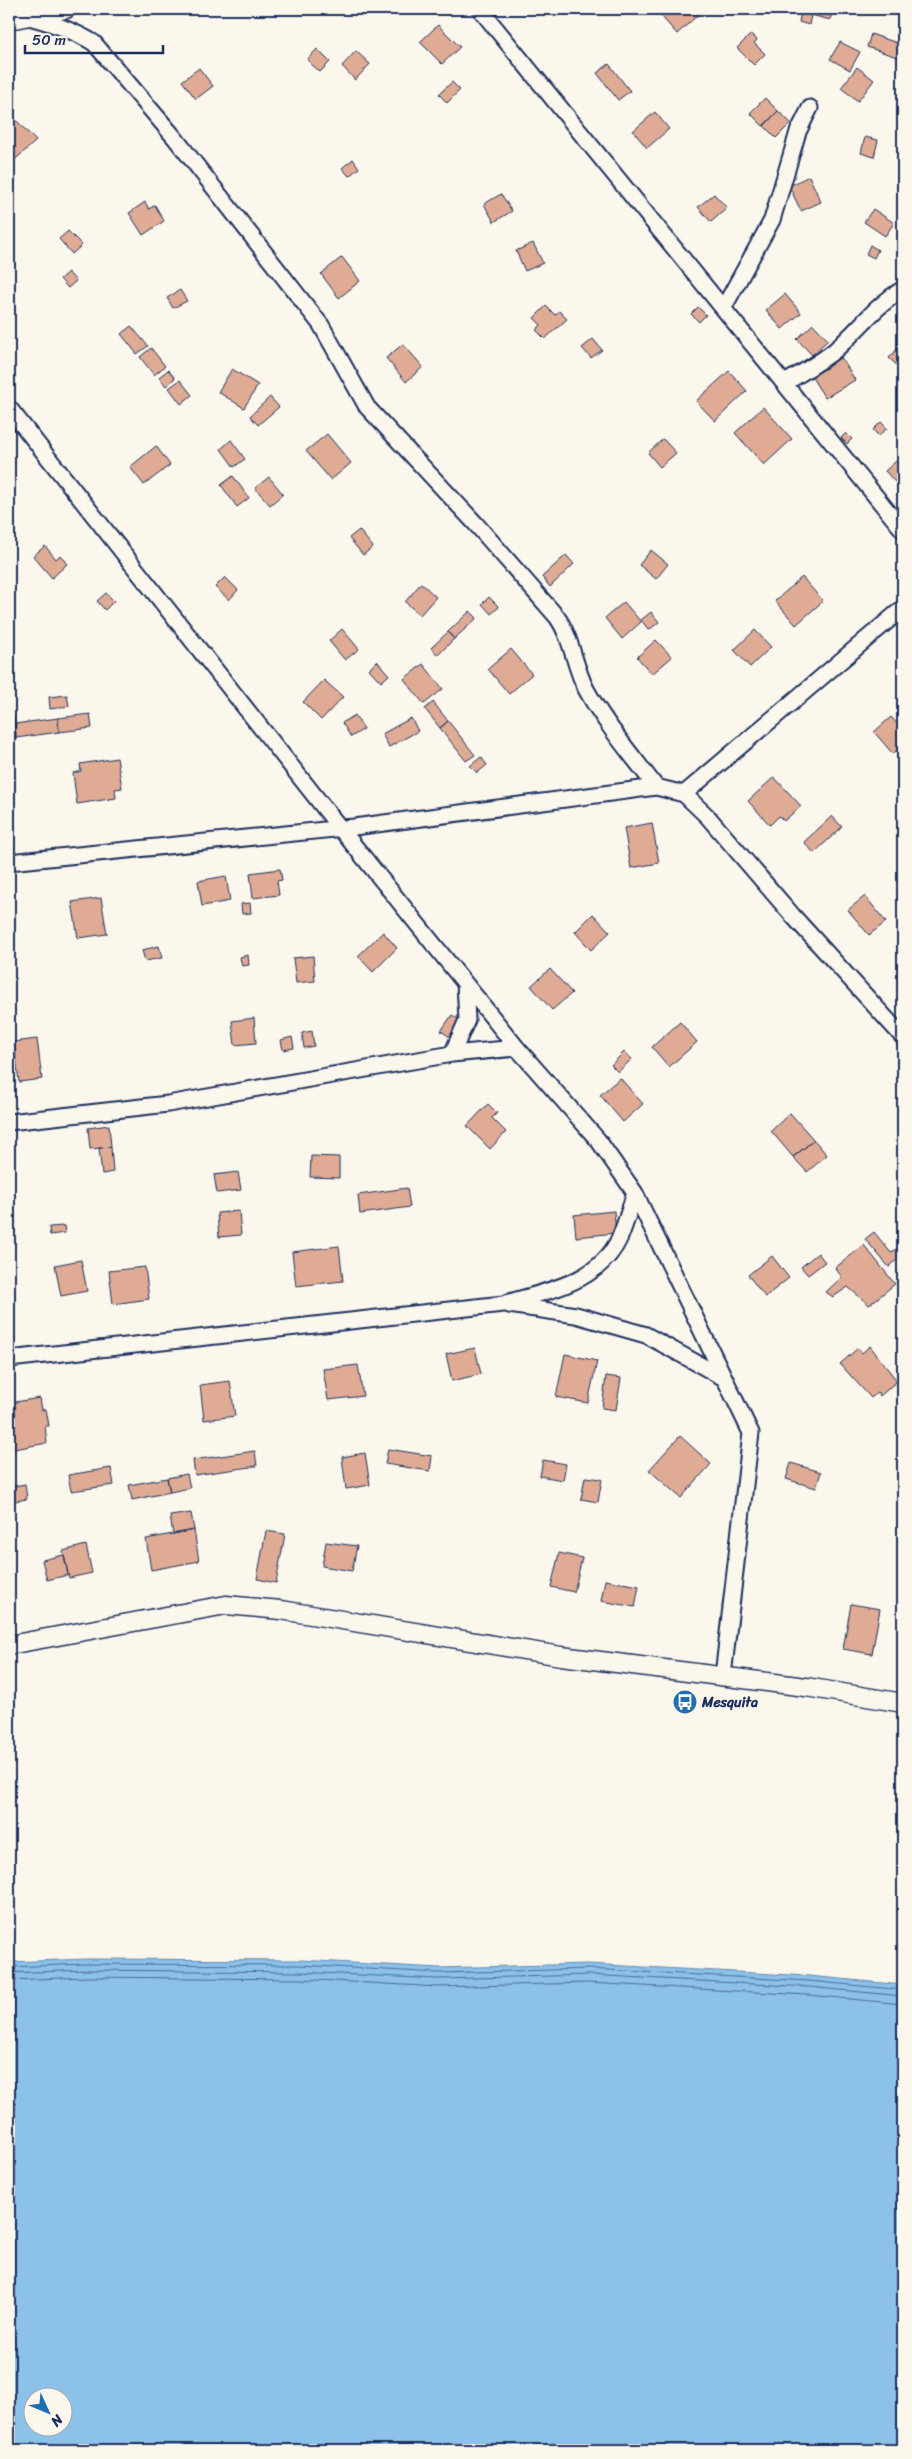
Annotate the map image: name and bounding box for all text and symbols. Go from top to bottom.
scale bar [25,22,162,54]
text: 50 m [32,27,67,53]
bus stop icon: Mesquita [672,1689,698,1715]
place label: Mesquita [701,1690,758,1715]
north arrow [22,2386,72,2436]
text: N [44,2408,70,2433]

